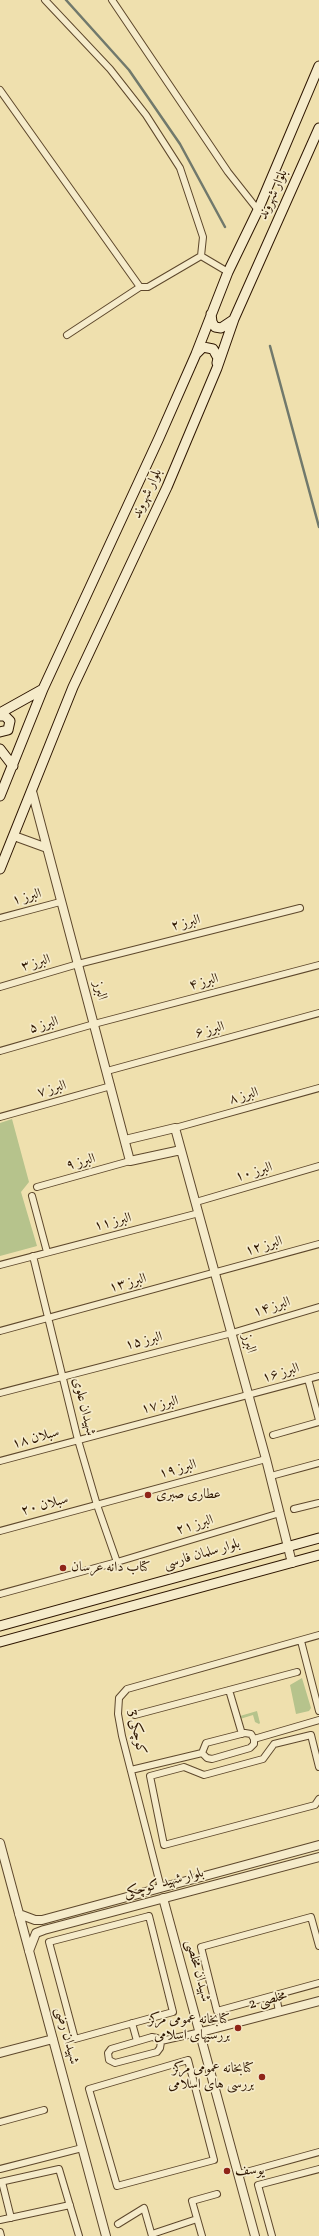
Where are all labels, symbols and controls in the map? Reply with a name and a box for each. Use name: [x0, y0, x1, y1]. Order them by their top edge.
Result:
street label: بلوار شهروند: [256, 167, 292, 223]
street label: بلوار شهروند: [129, 466, 167, 522]
street label: البرز ۱: [10, 886, 44, 910]
street label: البرز ۲: [170, 912, 202, 936]
street label: البرز ۳: [19, 952, 53, 976]
street label: البرز ۴: [187, 971, 221, 995]
street label: البرز: [88, 980, 110, 1002]
street label: البرز ۵: [27, 1014, 61, 1038]
street label: البرز ۶: [193, 1019, 227, 1043]
street label: البرز ۷: [35, 1078, 69, 1102]
street label: البرز ۸: [227, 1085, 261, 1109]
street label: البرز ۹: [64, 1151, 98, 1175]
street label: البرز ۱۰: [233, 1160, 275, 1186]
street label: البرز ۱۱: [93, 1210, 133, 1236]
street label: البرز ۱۲: [243, 1234, 285, 1260]
street label: البرز ۱۳: [108, 1271, 148, 1297]
street label: البرز ۱۴: [251, 1294, 293, 1322]
street label: البرز ۱۵: [124, 1329, 164, 1355]
street label: البرز: [237, 1333, 259, 1355]
street label: البرز ۱۶: [260, 1361, 302, 1387]
street label: شهیدان علوی: [68, 1376, 98, 1438]
street label: البرز ۱۷: [140, 1393, 180, 1419]
street label: سبلان ۱۸: [11, 1425, 61, 1453]
street label: البرز ۱۹: [158, 1457, 198, 1483]
place label: عطاری صبری: [156, 1487, 221, 1503]
marker: عطاری صبری: [143, 1490, 153, 1500]
street label: سبلان ۲۰: [20, 1492, 70, 1520]
street label: البرز ۲۱: [174, 1512, 216, 1540]
street label: بلوار سلمان فارسی: [162, 1536, 242, 1574]
place label: کتاب دانه عرسان: [71, 1560, 150, 1576]
marker: کتاب دانه عرسان: [58, 1563, 68, 1573]
street label: کوچکی 3: [123, 1708, 149, 1756]
street label: بلوار شهید کوچکی: [122, 1865, 206, 1903]
street label: شهیدان مخلصی: [181, 1938, 213, 2004]
street label: مخلصی 2: [247, 1988, 289, 2014]
street label: شهیدان رضی: [50, 2006, 82, 2066]
place label: کتابخانه عمومی مرکز بررسیهای اسلامی: [149, 2012, 230, 2044]
marker: کتابخانه عمومی مرکز بررسیهای اسلامی: [233, 2023, 243, 2033]
place label: کتابخانه عمومی مرکز بررسی های اسلامی: [168, 2061, 254, 2094]
marker: کتابخانه عمومی مرکز بررسی های اسلامی: [257, 2072, 267, 2082]
place label: یوسف: [235, 2163, 265, 2179]
marker: یوسف: [222, 2166, 232, 2176]

